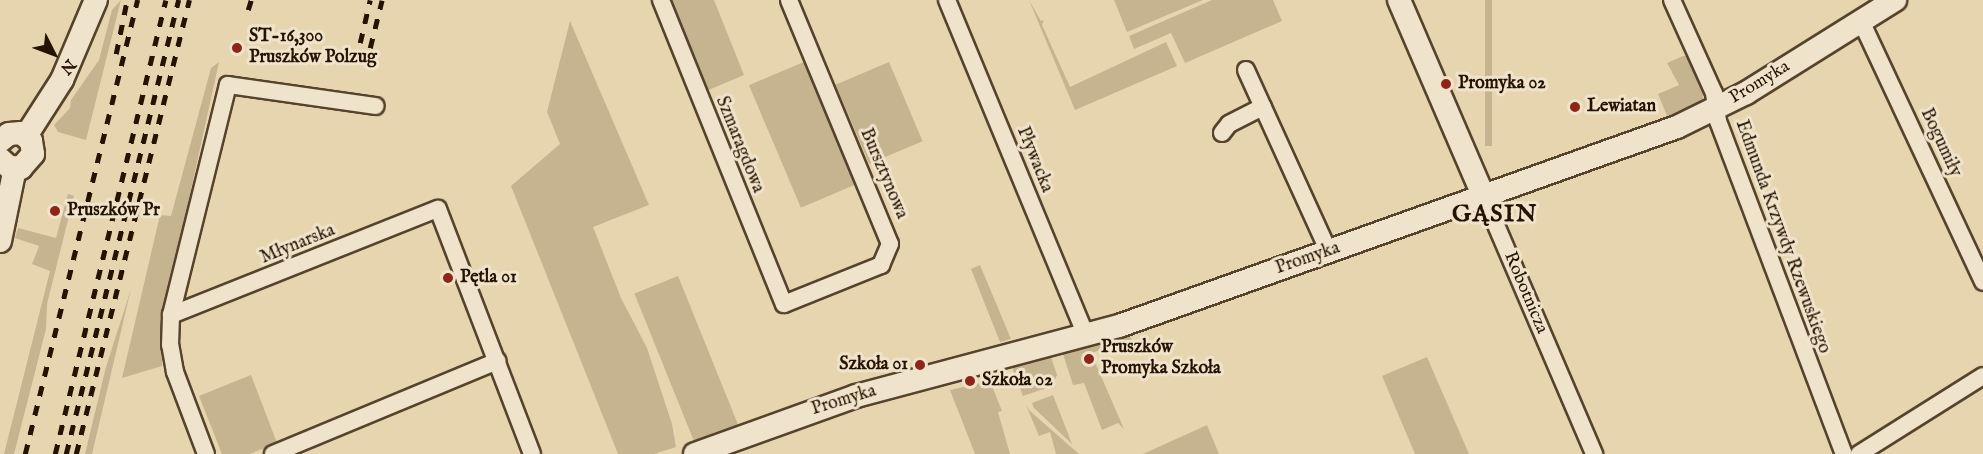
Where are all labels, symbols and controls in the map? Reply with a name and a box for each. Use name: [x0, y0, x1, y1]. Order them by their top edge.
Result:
north arrow: [24, 24, 84, 84]
place label: ST-16,300 Pruszków Polzug: [249, 27, 377, 70]
marker: ST-16,300 Pruszków Polzug: [230, 41, 244, 55]
text: N: [55, 54, 79, 78]
street label: Promyka: [1726, 57, 1794, 109]
place label: Promyka 02: [1458, 73, 1546, 95]
marker: Promyka 02: [1439, 77, 1453, 91]
street label: Szmaragdowa: [710, 94, 768, 196]
place label: Lewiatan: [1587, 96, 1656, 118]
marker: Lewiatan: [1568, 100, 1582, 114]
street label: Bogumiły: [1915, 105, 1965, 181]
street label: Edmunda Krzywdy Rzewuskiego: [1730, 117, 1834, 357]
street label: Pływacka: [1011, 124, 1057, 196]
street label: Bursztynowa: [854, 125, 912, 223]
place label: Pruszków Pr: [67, 200, 160, 222]
district label: GĄSIN: [1452, 201, 1538, 229]
marker: Pruszków Pr: [48, 204, 62, 218]
street label: Młynarska: [258, 220, 338, 270]
street label: Promyka: [1273, 238, 1343, 280]
street label: Robotnicza: [1498, 249, 1552, 337]
place label: Pętla 01: [460, 267, 517, 289]
marker: Pętla 01: [441, 271, 455, 285]
place label: Pruszków Promyka Szkoła: [1101, 338, 1221, 380]
marker: Pruszków Promyka Szkoła: [1082, 352, 1096, 366]
place label: Szkoła 01: [839, 354, 908, 376]
marker: Szkoła 01: [913, 358, 927, 372]
place label: Szkoła 02: [982, 370, 1053, 392]
marker: Szkoła 02: [963, 374, 977, 388]
street label: Promyka: [809, 381, 879, 421]

